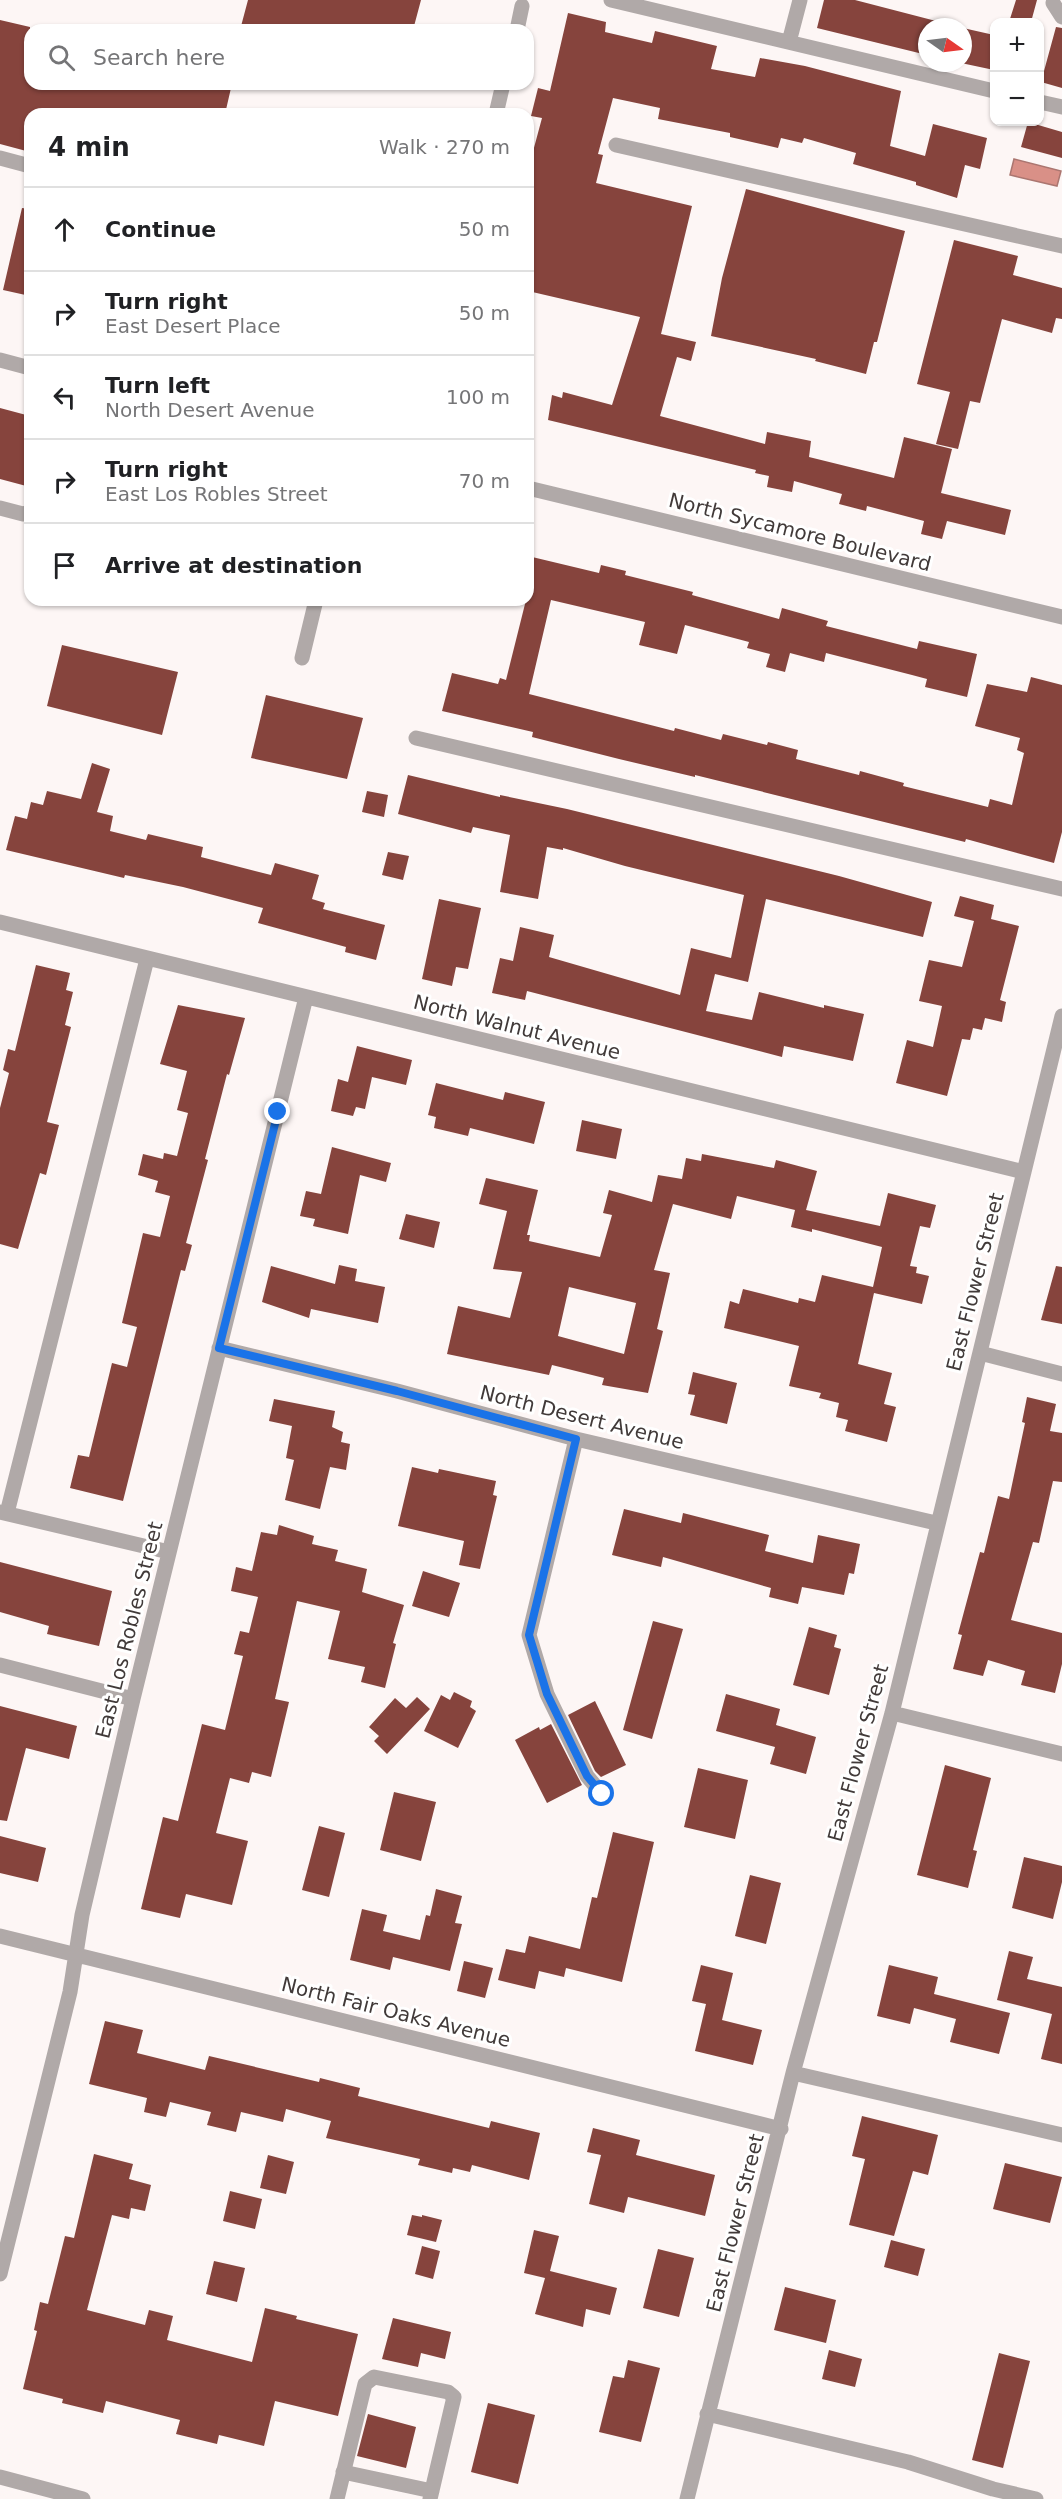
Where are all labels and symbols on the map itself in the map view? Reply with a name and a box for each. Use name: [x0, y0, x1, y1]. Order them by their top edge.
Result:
north arrow: [918, 18, 972, 72]
street label: North Sycamore Boulevard: [666, 488, 934, 576]
street label: North Walnut Avenue: [411, 990, 623, 1064]
route end: [264, 1098, 290, 1124]
street label: East Flower Street: [941, 1190, 1009, 1374]
street label: North Desert Avenue: [477, 1380, 687, 1454]
street label: East Los Robles Street: [90, 1519, 168, 1741]
street label: East Flower Street: [823, 1661, 893, 1844]
route start: [588, 1780, 614, 1806]
street label: North Fair Oaks Avenue: [279, 1972, 513, 2052]
street label: East Flower Street: [701, 2131, 769, 2315]

